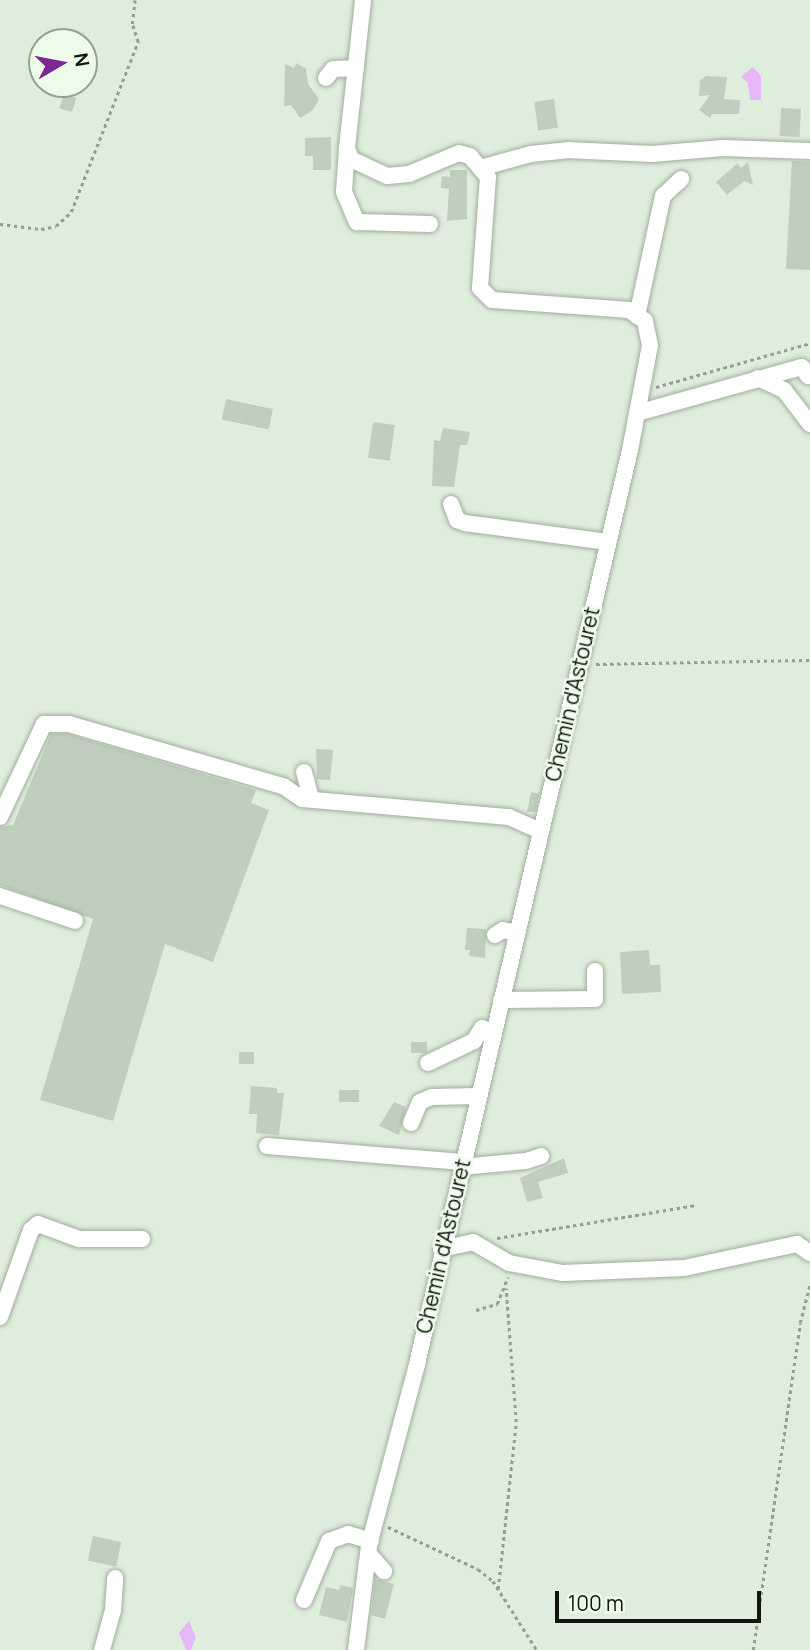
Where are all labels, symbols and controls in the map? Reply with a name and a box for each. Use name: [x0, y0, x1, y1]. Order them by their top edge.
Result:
north arrow: [28, 28, 98, 98]
text: N: [68, 51, 96, 69]
street label: Chemin d'Astouret: [540, 604, 604, 784]
street label: Chemin d'Astouret: [411, 1156, 475, 1336]
scale bar: [558, 1576, 764, 1620]
text: 100 m: [568, 1589, 624, 1617]

